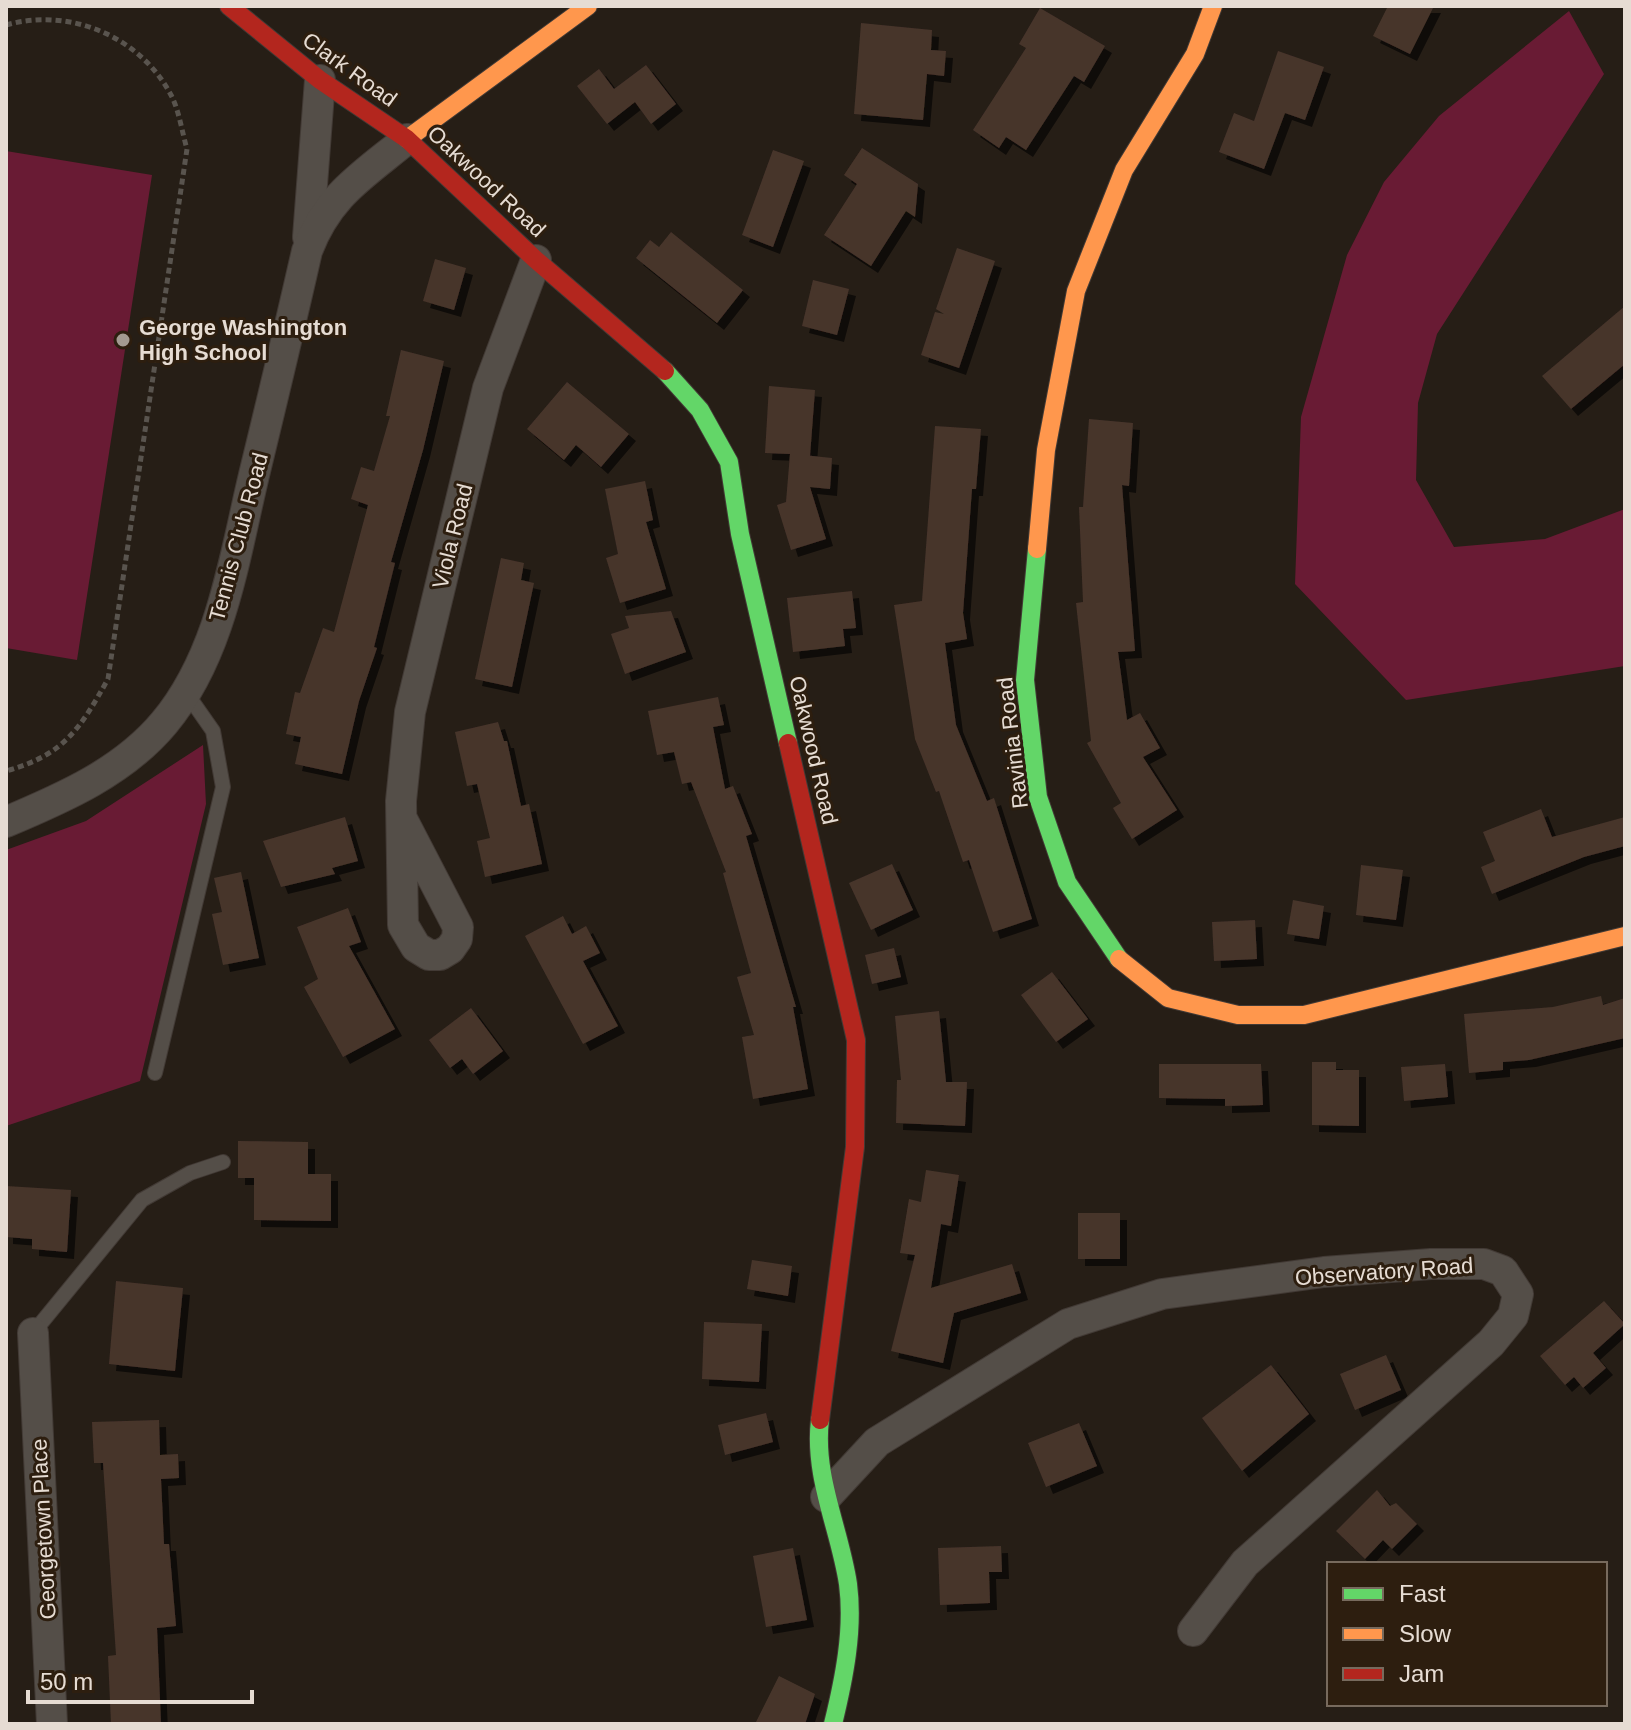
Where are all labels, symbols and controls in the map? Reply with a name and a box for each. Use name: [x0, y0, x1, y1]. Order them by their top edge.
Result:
street label: Clark Road: [298, 27, 402, 112]
street label: Oakwood Road: [423, 121, 551, 242]
place label: George Washington High School: [139, 315, 347, 365]
marker: George Washington High School: [114, 331, 132, 349]
street label: Tennis Club Road: [204, 450, 273, 624]
street label: Viola Road: [427, 481, 478, 591]
street label: Oakwood Road: [784, 673, 843, 827]
street label: Ravinia Road: [992, 676, 1033, 810]
street label: Observatory Road: [1294, 1253, 1474, 1290]
street label: Georgetown Place: [26, 1438, 61, 1620]
legend: [1327, 1562, 1607, 1706]
text: Fast: [1399, 1580, 1446, 1607]
text: Slow: [1399, 1620, 1452, 1647]
scale bar: [28, 1654, 252, 1704]
text: Jam: [1399, 1660, 1444, 1687]
text: 50 m: [40, 1668, 93, 1695]

